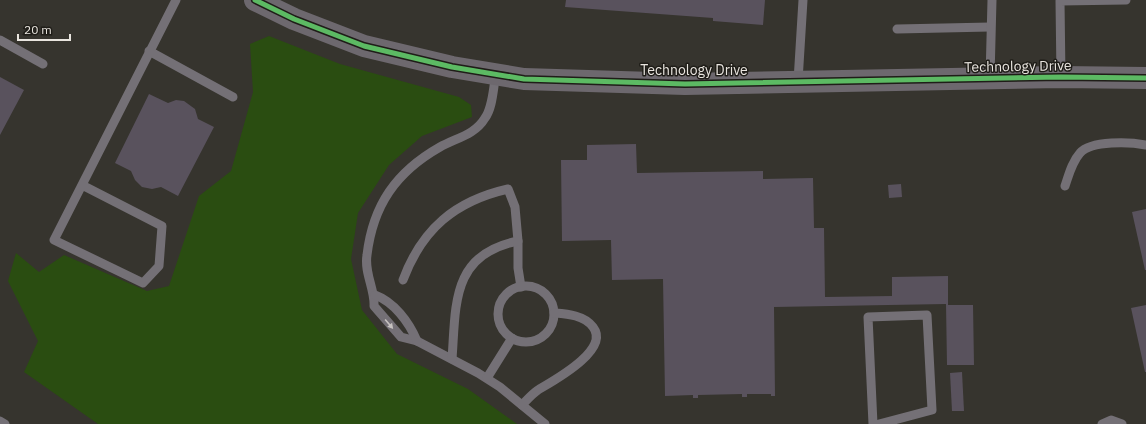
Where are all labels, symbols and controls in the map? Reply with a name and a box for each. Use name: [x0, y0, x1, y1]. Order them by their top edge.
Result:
scale bar: [18, 16, 70, 42]
text: 20 m: [24, 22, 52, 37]
street label: Technology Drive: [964, 56, 1072, 76]
street label: Technology Drive: [640, 61, 748, 79]
one-way arrow: [385, 318, 394, 329]

